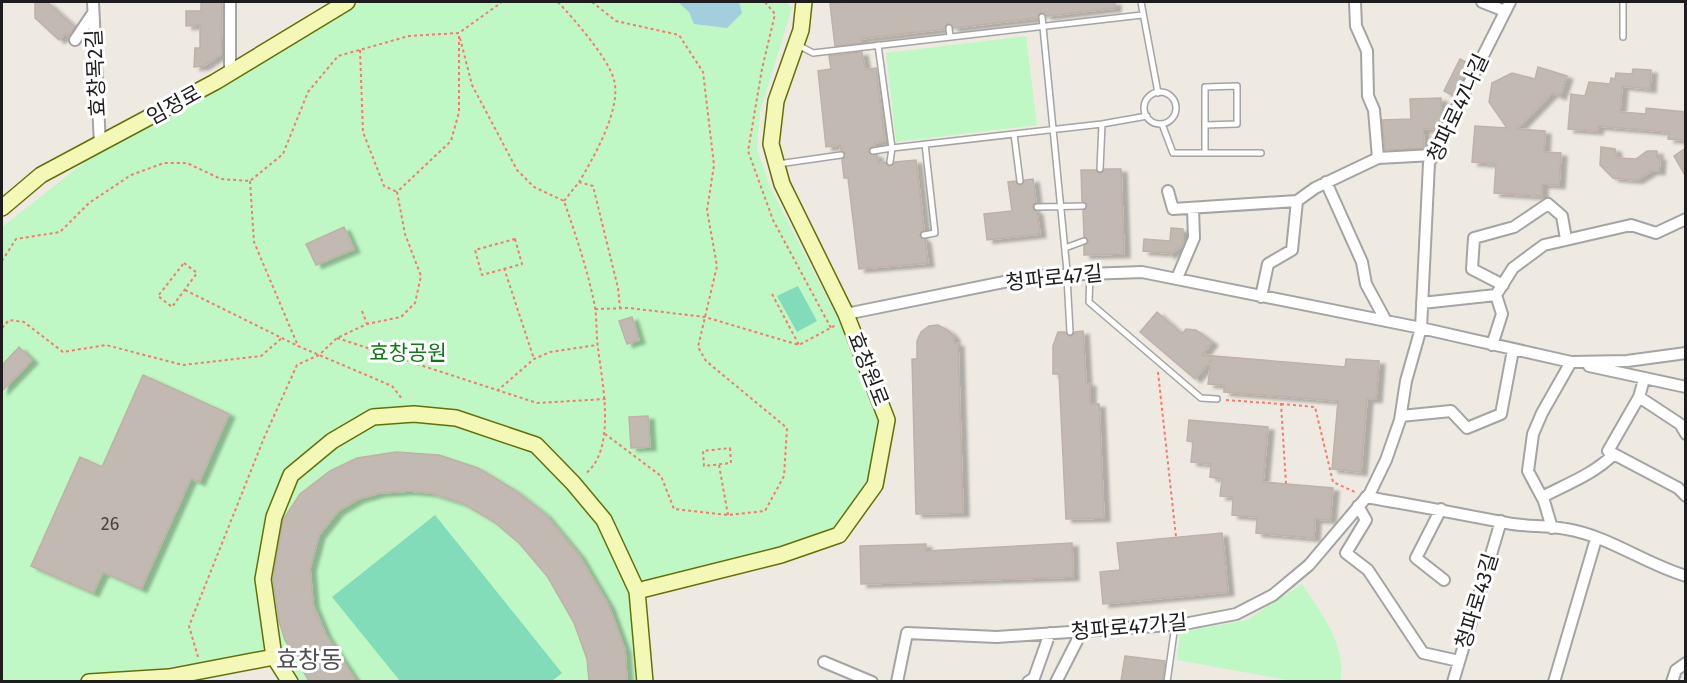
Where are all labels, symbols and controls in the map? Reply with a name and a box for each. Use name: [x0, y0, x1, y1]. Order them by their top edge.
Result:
street label: 효창목2길: [81, 29, 111, 117]
street label: 청파로47나길: [1422, 50, 1494, 166]
street label: 임정로: [142, 80, 206, 130]
street label: 청파로47길: [1004, 260, 1104, 296]
street label: 효창원로: [842, 328, 894, 410]
park label: 효창공원: [369, 340, 447, 366]
house number: 26: [101, 513, 119, 535]
street label: 청파로43길: [1450, 550, 1504, 652]
street label: 청파로47가길: [1070, 609, 1188, 645]
district label: 효창동: [276, 646, 342, 674]

